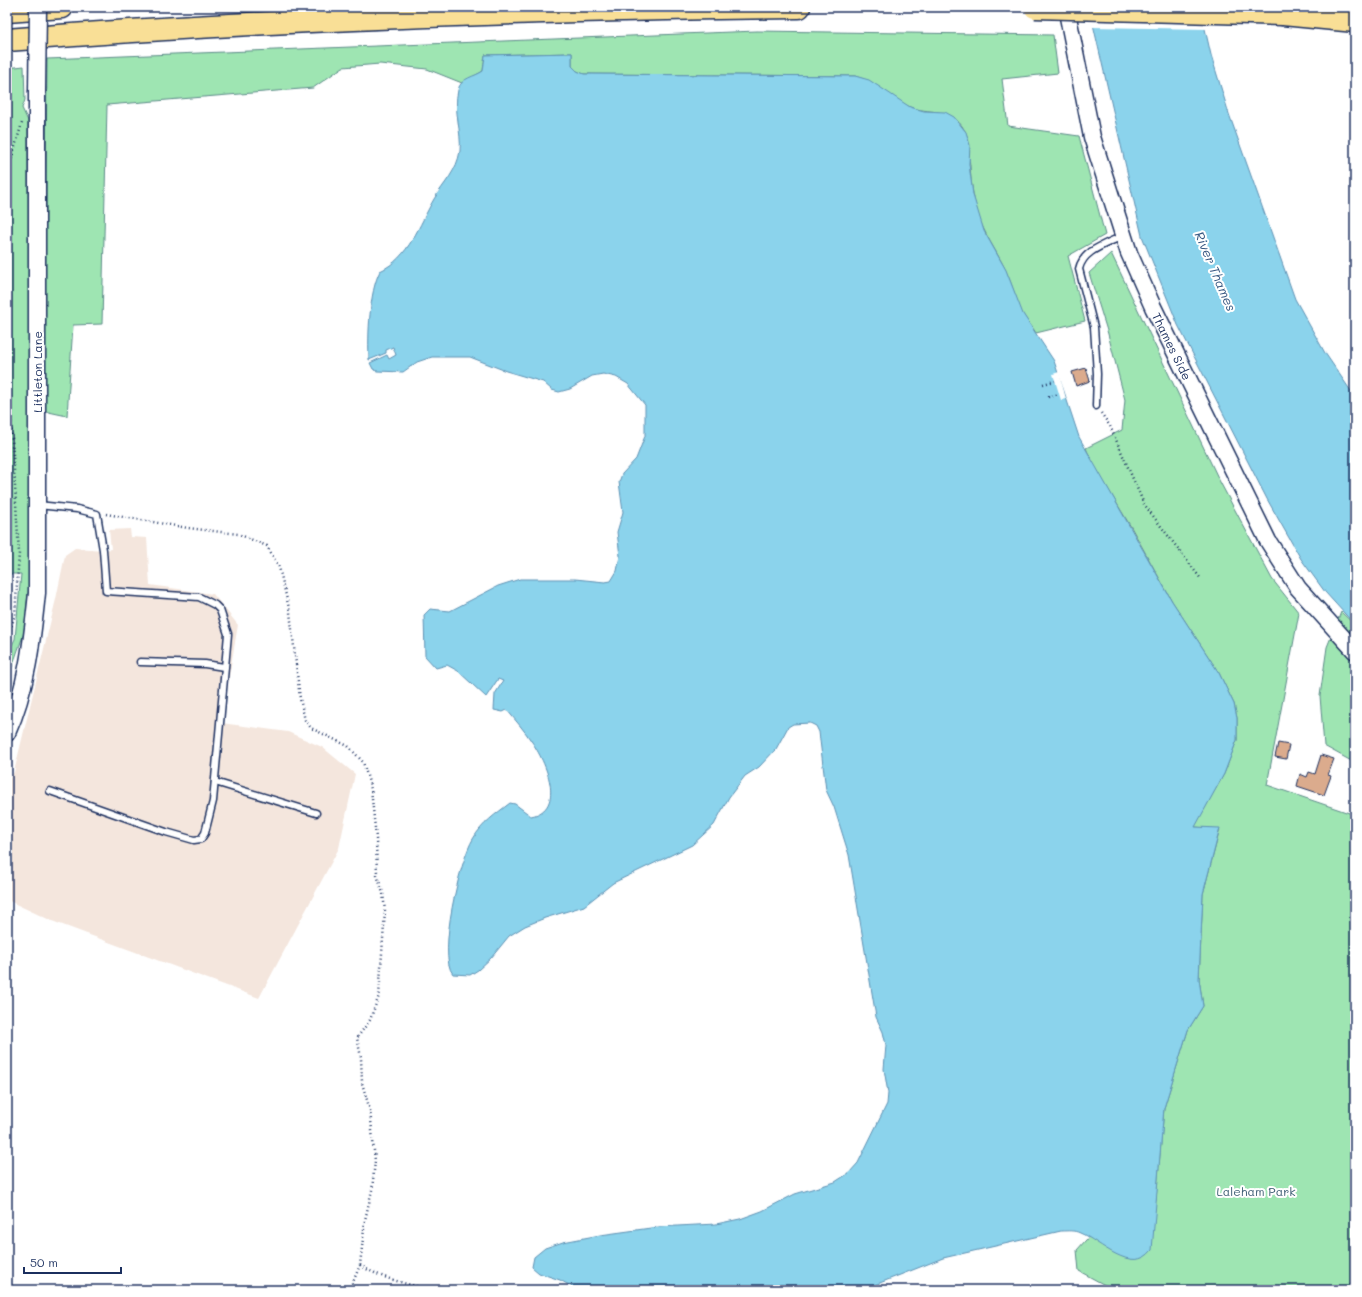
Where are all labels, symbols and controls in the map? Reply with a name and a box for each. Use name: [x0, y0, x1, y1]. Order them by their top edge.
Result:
water label: River Thames: [1192, 228, 1240, 314]
street label: Thames Side: [1149, 310, 1196, 382]
street label: Littleton Lane: [29, 331, 45, 413]
park label: Laleham Park: [1216, 1183, 1296, 1199]
scale bar: [24, 1249, 121, 1275]
text: 50 m: [30, 1254, 58, 1270]

